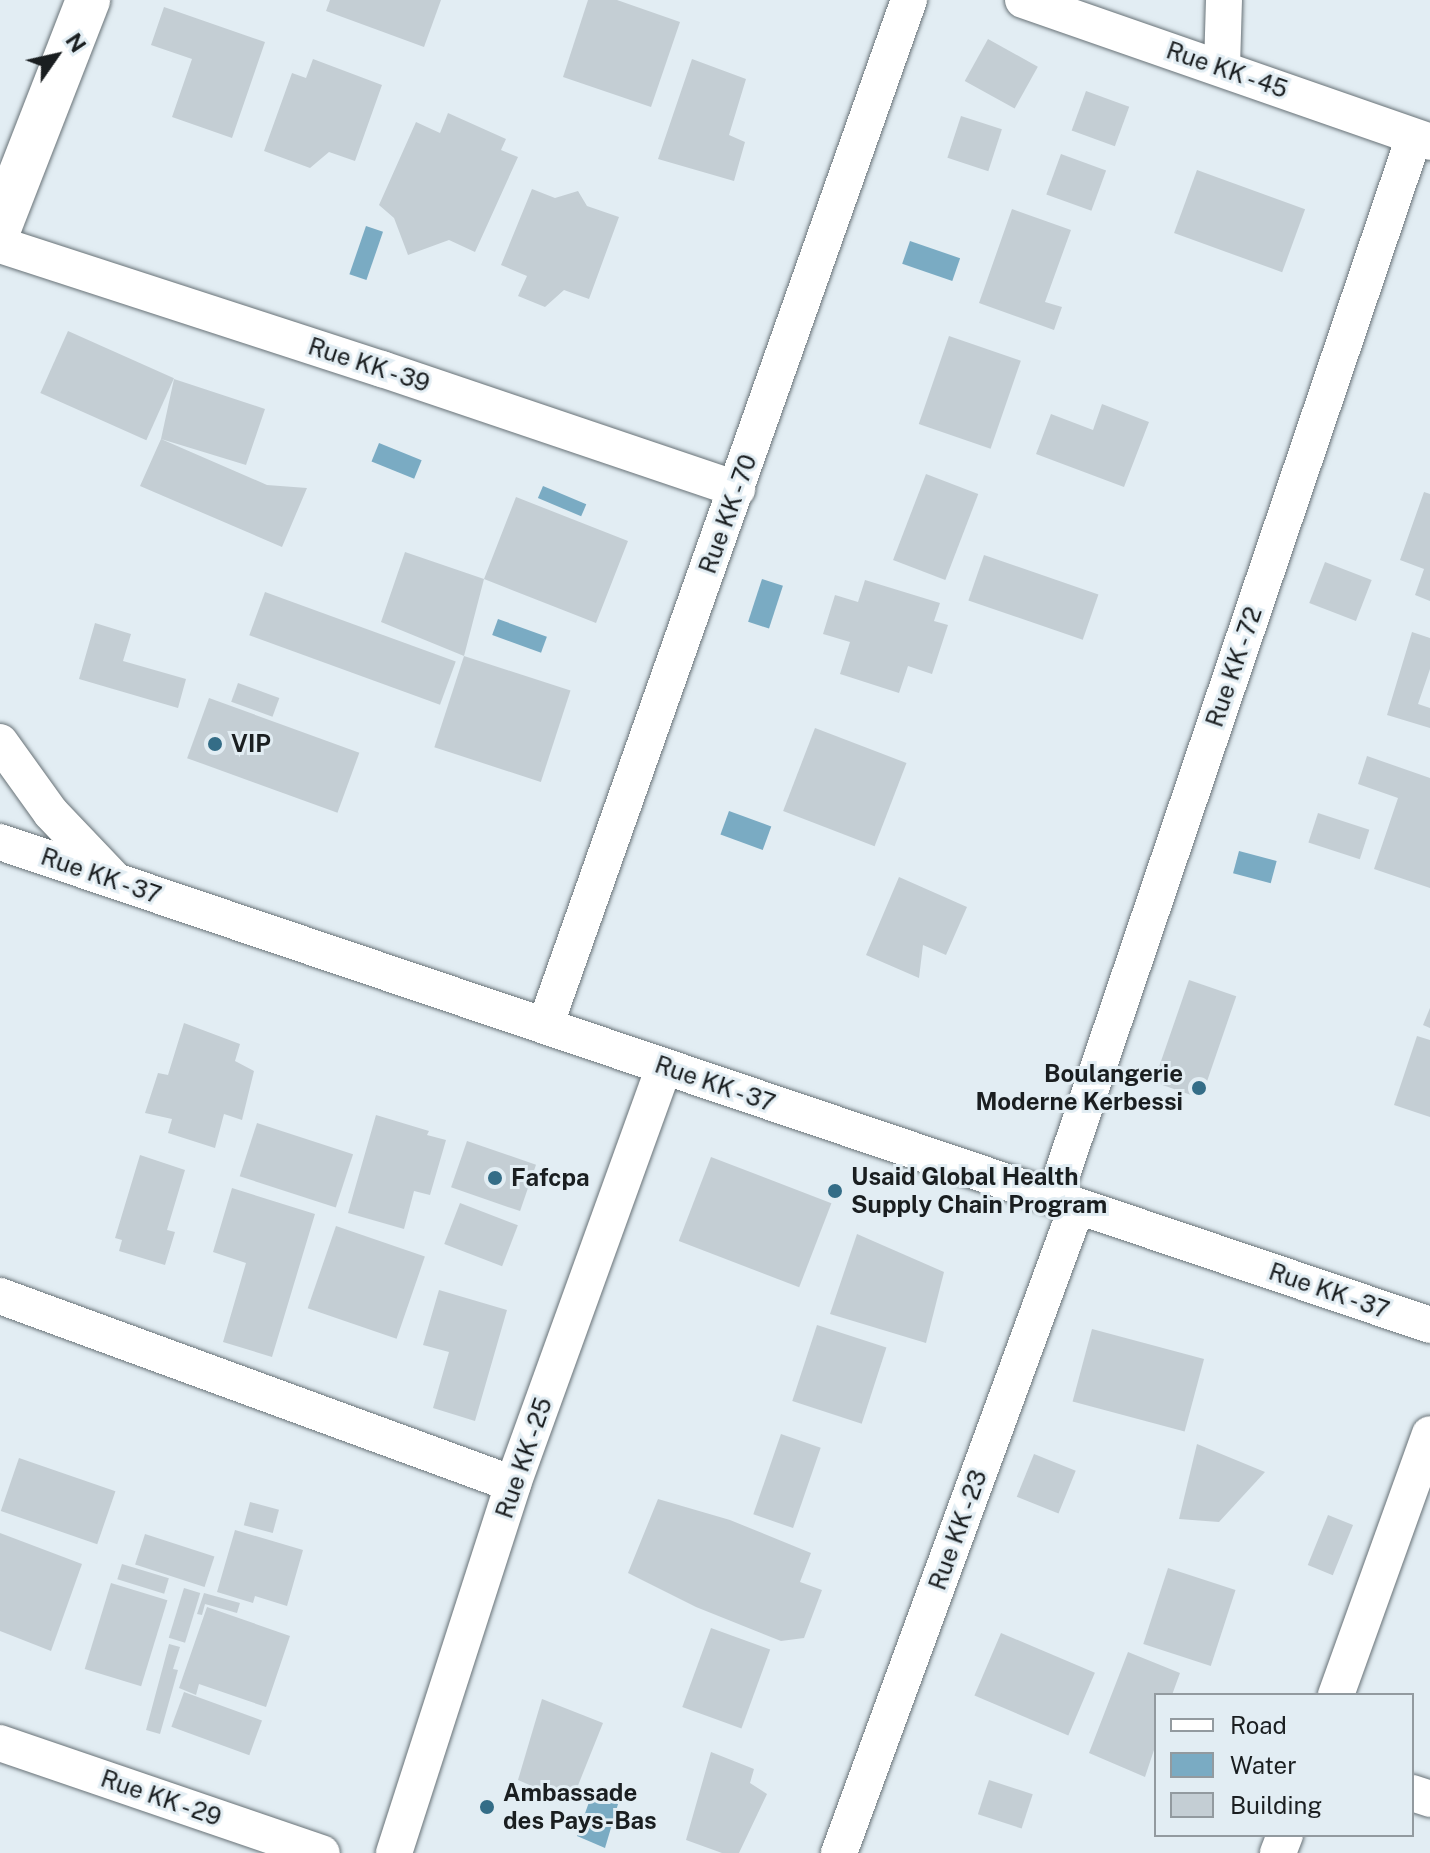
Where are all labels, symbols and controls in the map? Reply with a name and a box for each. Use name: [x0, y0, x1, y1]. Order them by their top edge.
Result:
north arrow: [16, 16, 96, 96]
text: N: [60, 28, 91, 57]
street label: Rue KK - 45: [1159, 35, 1295, 105]
street label: Rue KK - 39: [301, 331, 437, 399]
street label: Rue KK - 70: [692, 447, 764, 581]
street label: Rue KK - 72: [1199, 600, 1269, 734]
place label: VIP: [231, 730, 271, 758]
marker: VIP: [206, 735, 224, 753]
street label: Rue KK - 37: [34, 841, 168, 911]
street label: Rue KK - 37: [648, 1049, 782, 1119]
place label: Boulangerie Moderne Kerbessi: [975, 1060, 1183, 1116]
marker: Boulangerie Moderne Kerbessi: [1190, 1079, 1208, 1097]
place label: Usaid Global Health Supply Chain Program: [851, 1163, 1107, 1219]
place label: Fafcpa: [511, 1164, 589, 1192]
marker: Fafcpa: [486, 1169, 504, 1187]
marker: Usaid Global Health Supply Chain Program: [826, 1182, 844, 1200]
street label: Rue KK - 37: [1262, 1256, 1396, 1326]
street label: Rue KK - 25: [489, 1391, 559, 1525]
street label: Rue KK - 23: [922, 1463, 994, 1597]
legend: [1154, 1693, 1414, 1837]
text: Road: [1230, 1711, 1287, 1739]
text: Water: [1230, 1751, 1297, 1779]
street label: Rue KK - 29: [94, 1763, 228, 1833]
place label: Ambassade des Pays-Bas: [503, 1779, 657, 1835]
text: Building: [1230, 1791, 1322, 1819]
marker: Ambassade des Pays-Bas: [478, 1798, 496, 1816]

